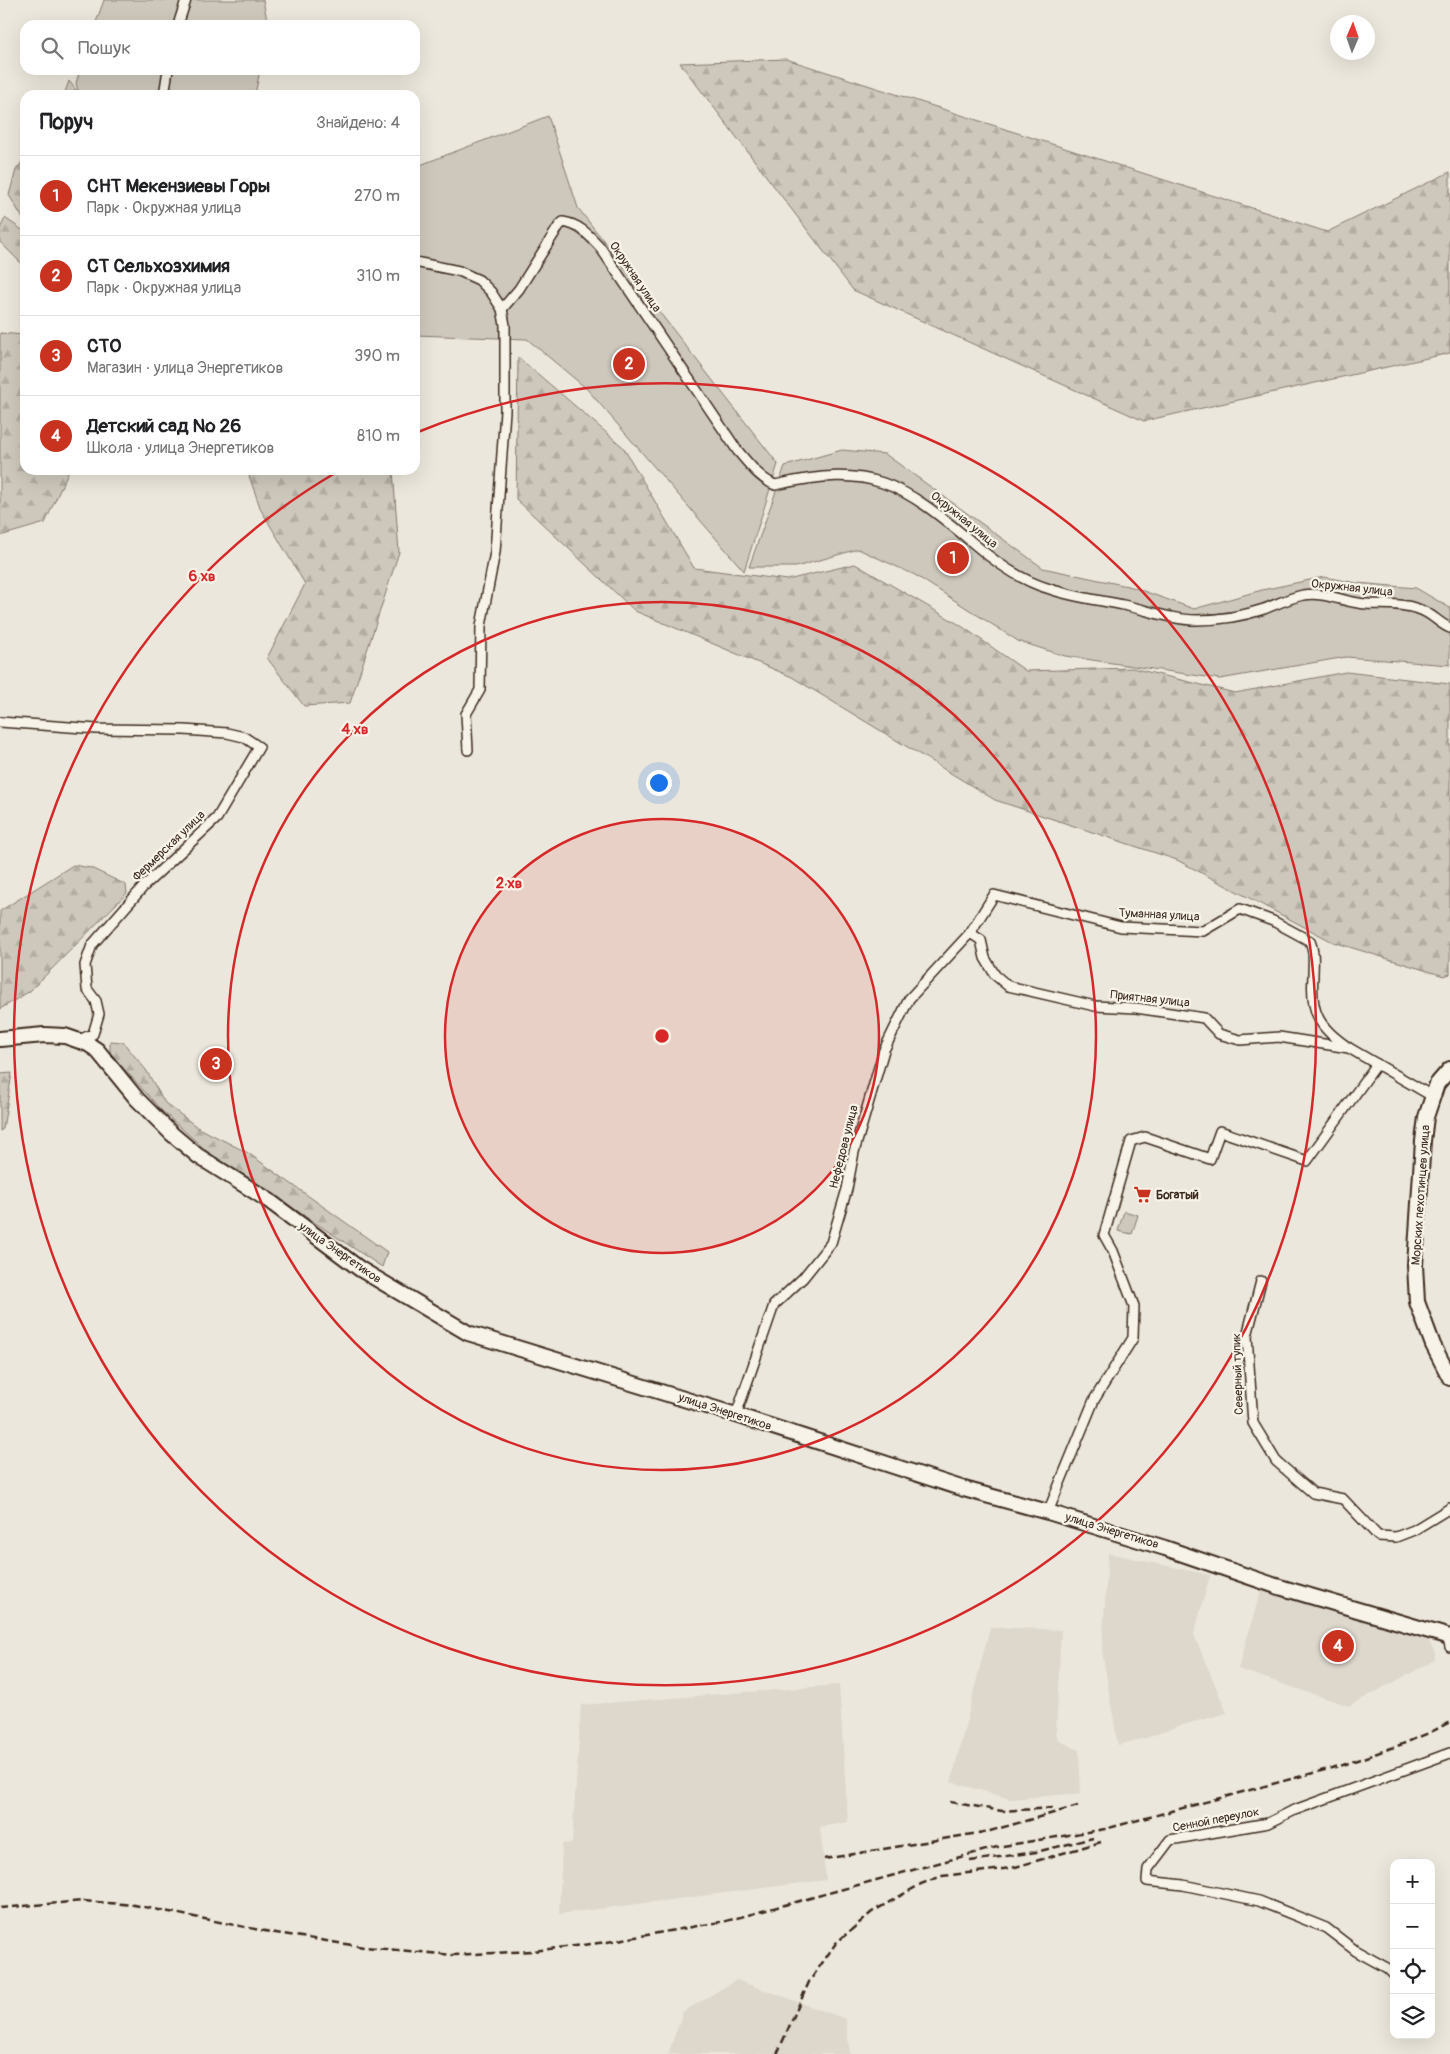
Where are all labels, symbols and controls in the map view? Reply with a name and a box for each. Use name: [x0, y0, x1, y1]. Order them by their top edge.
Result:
north arrow: [1330, 15, 1375, 60]
search box: [20, 20, 420, 75]
icon: search: [38, 34, 66, 62]
text: Пошук: [78, 36, 131, 60]
text: Поруч: [40, 109, 93, 136]
text: Знайдено: 4: [316, 113, 400, 133]
text: СНТ Мекензиевы Горы: [87, 174, 270, 198]
text: 1: [53, 186, 59, 206]
text: 270 m: [354, 186, 400, 206]
text: Парк · Окружная улица: [87, 198, 241, 218]
street label: Окружная улица: [606, 239, 664, 316]
text: СТ Сельхозхимия: [87, 254, 230, 278]
text: 2: [52, 266, 60, 286]
text: 310 m: [356, 266, 400, 286]
text: Парк · Окружная улица: [87, 278, 241, 298]
text: СТО: [87, 334, 121, 358]
pin: 2: [613, 345, 645, 383]
text: 3: [52, 346, 60, 366]
text: 390 m: [354, 346, 400, 366]
text: Магазин · улица Энергетиков: [87, 358, 283, 378]
text: Детский сад № 26: [87, 414, 241, 438]
text: 4: [51, 426, 61, 446]
text: 810 m: [357, 426, 400, 446]
text: Школа · улица Энергетиков: [87, 438, 274, 458]
street label: Окружная улица: [927, 488, 1001, 552]
pin: 1: [937, 539, 969, 577]
text: 6 хв: [189, 567, 215, 586]
street label: Окружная улица: [1310, 576, 1394, 600]
text: 4 хв: [342, 720, 368, 739]
your location: [646, 770, 672, 796]
street label: Фермерская улица: [130, 807, 209, 884]
text: 2 хв: [496, 874, 522, 893]
street label: Туманная улица: [1118, 905, 1200, 925]
street label: Приятная улица: [1110, 987, 1191, 1011]
centre of rings: [653, 1027, 671, 1045]
pin: 3: [200, 1045, 232, 1083]
street label: Нефедова улица: [826, 1103, 862, 1190]
street label: Морских пехотинцев улица: [1409, 1124, 1433, 1266]
supermarket icon: Богатый: [1132, 1185, 1152, 1205]
place label: Богатый: [1156, 1188, 1199, 1203]
street label: улица Энергетиков: [295, 1218, 384, 1287]
street label: Северный тупик: [1229, 1333, 1247, 1415]
street label: улица Энергетиков: [676, 1390, 774, 1434]
street label: улица Энергетиков: [1062, 1509, 1161, 1552]
pin: 4: [1322, 1627, 1354, 1665]
street label: Сенной переулок: [1171, 1804, 1261, 1836]
map controls: [1390, 1859, 1435, 2039]
button: +: [1390, 1859, 1435, 1904]
button: −: [1390, 1904, 1435, 1949]
button: locate: [1390, 1949, 1435, 1994]
button: layers: [1390, 1994, 1435, 2039]

